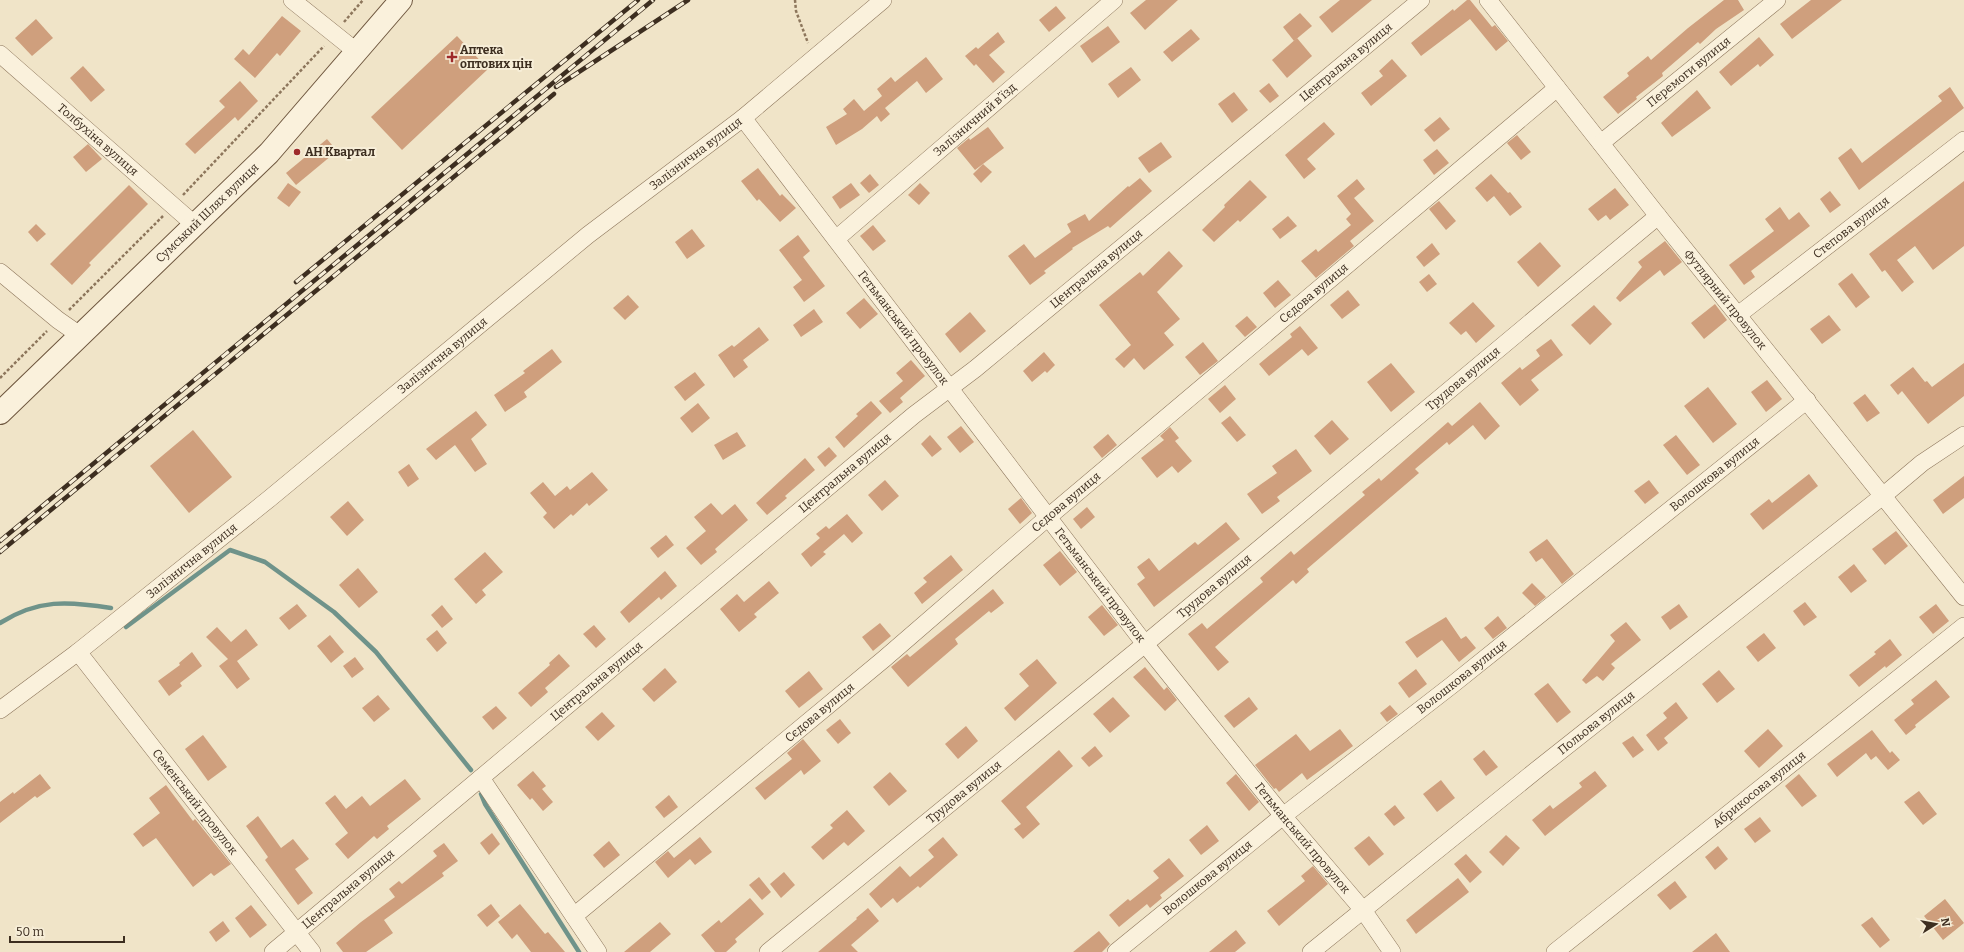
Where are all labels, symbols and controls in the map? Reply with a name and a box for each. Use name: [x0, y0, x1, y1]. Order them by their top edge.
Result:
street label: Центральна вулиця: [1297, 20, 1395, 104]
street label: Перемоги вулиця: [1644, 33, 1734, 110]
place label: Аптека оптових цін: [460, 43, 532, 71]
marker: Аптека оптових цін: [447, 52, 457, 62]
street label: Залізничний в’їзд: [930, 80, 1019, 159]
street label: Толбухіна вулиця: [55, 101, 141, 179]
street label: Залізнична вулиця: [647, 114, 745, 193]
place label: АН Квартал: [305, 145, 375, 159]
marker: АН Квартал: [292, 147, 302, 157]
street label: Сумський Шлях вулиця: [153, 160, 262, 266]
street label: Степова вулиця: [1810, 193, 1892, 261]
street label: Центральна вулиця: [1047, 226, 1146, 311]
street label: Футлярний провулок: [1681, 247, 1769, 352]
street label: Сєдова вулиця: [1276, 260, 1351, 326]
street label: Гетьманський провулок: [855, 268, 951, 388]
street label: Залізнична вулиця: [395, 314, 490, 397]
street label: Трудова вулиця: [1423, 344, 1503, 413]
street label: Центральна вулиця: [796, 430, 894, 515]
street label: Волошкова вулиця: [1667, 434, 1762, 514]
street label: Сєдова вулиця: [1029, 469, 1103, 535]
street label: Залізнична вулиця: [144, 520, 240, 601]
street label: Гетьманський провулок: [1052, 525, 1148, 645]
street label: Трудова вулиця: [1174, 551, 1254, 621]
street label: Волошкова вулиця: [1414, 637, 1510, 717]
street label: Центральна вулиця: [548, 638, 646, 724]
street label: Сєдова вулиця: [782, 679, 857, 745]
street label: Польова вулиця: [1555, 688, 1638, 757]
street label: Семенський провулок: [149, 746, 240, 857]
street label: Абрикосова вулиця: [1710, 748, 1809, 831]
street label: Трудова вулиця: [924, 757, 1004, 826]
street label: Гетьманський провулок: [1252, 780, 1353, 896]
street label: Волошкова вулиця: [1160, 837, 1255, 918]
street label: Центральна вулиця: [299, 846, 397, 932]
north arrow: [1916, 904, 1956, 944]
text: N: [1938, 917, 1953, 928]
scale bar: [10, 918, 124, 944]
text: 50 m: [16, 925, 45, 939]

